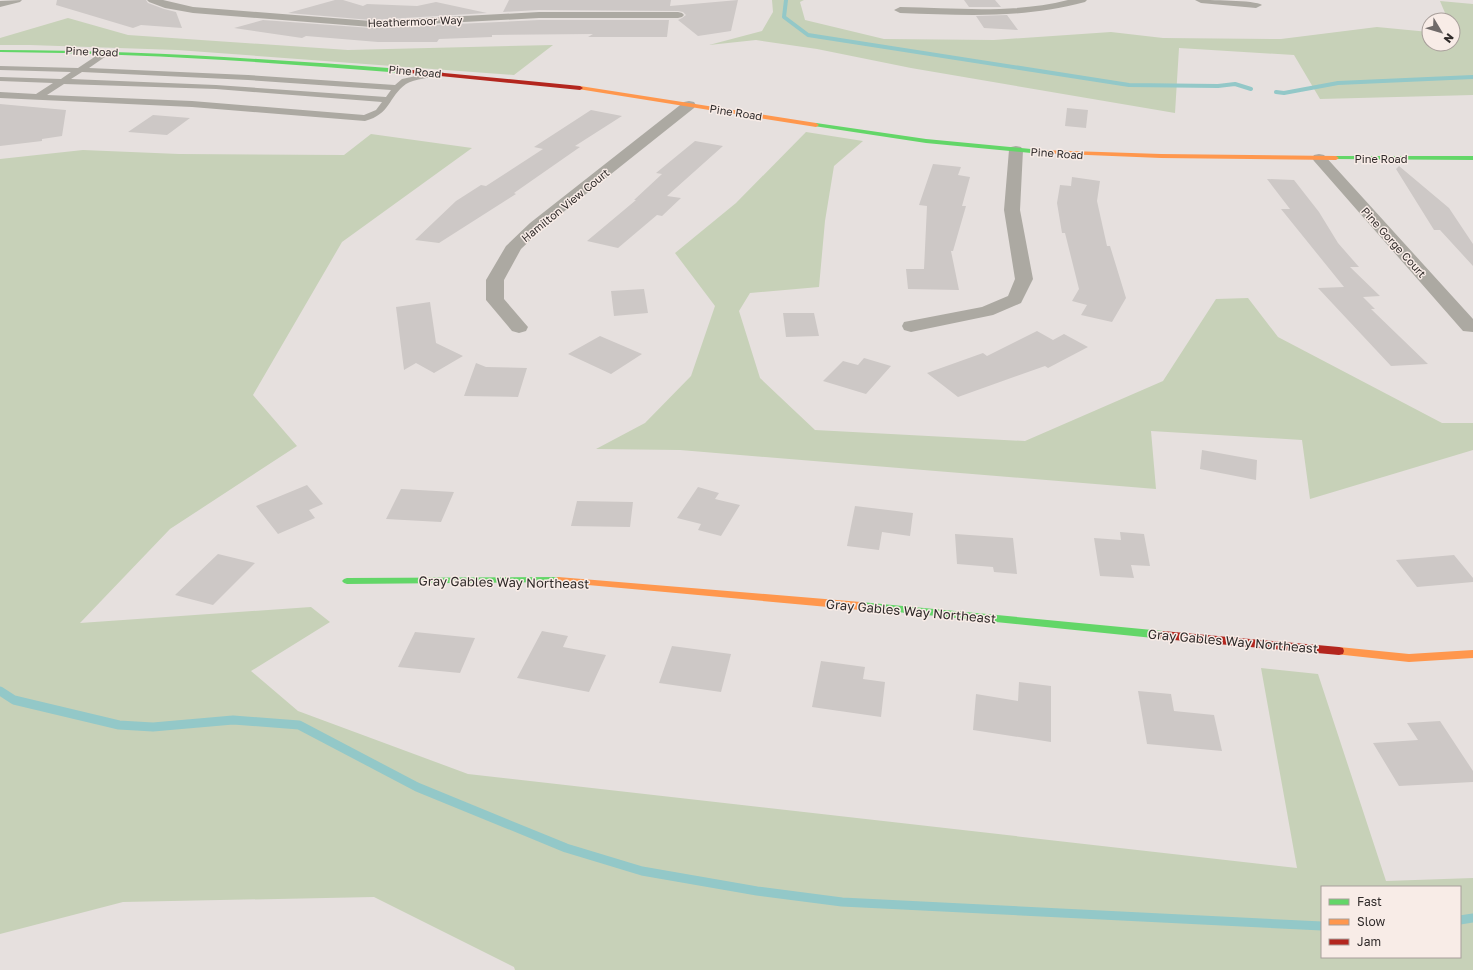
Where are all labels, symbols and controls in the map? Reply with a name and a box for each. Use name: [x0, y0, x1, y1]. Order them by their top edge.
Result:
north arrow: [1421, 12, 1461, 52]
street label: Heathermoor Way: [367, 13, 463, 29]
text: N: [1442, 31, 1457, 46]
street label: Pine Road: [65, 44, 119, 58]
street label: Pine Road: [388, 62, 442, 80]
street label: Pine Road: [709, 101, 763, 123]
street label: Pine Road: [1030, 145, 1084, 161]
street label: Pine Road: [1355, 152, 1408, 165]
street label: Hamilton View Court: [519, 166, 611, 244]
street label: Pine Gorge Court: [1359, 204, 1429, 280]
street label: Gray Gables Way Northeast: [419, 573, 589, 591]
street label: Gray Gables Way Northeast: [825, 596, 997, 626]
street label: Gray Gables Way Northeast: [1147, 626, 1319, 656]
legend: [1321, 886, 1461, 958]
text: Fast: [1357, 894, 1382, 909]
text: Slow: [1357, 914, 1385, 929]
text: Jam: [1357, 934, 1381, 949]

